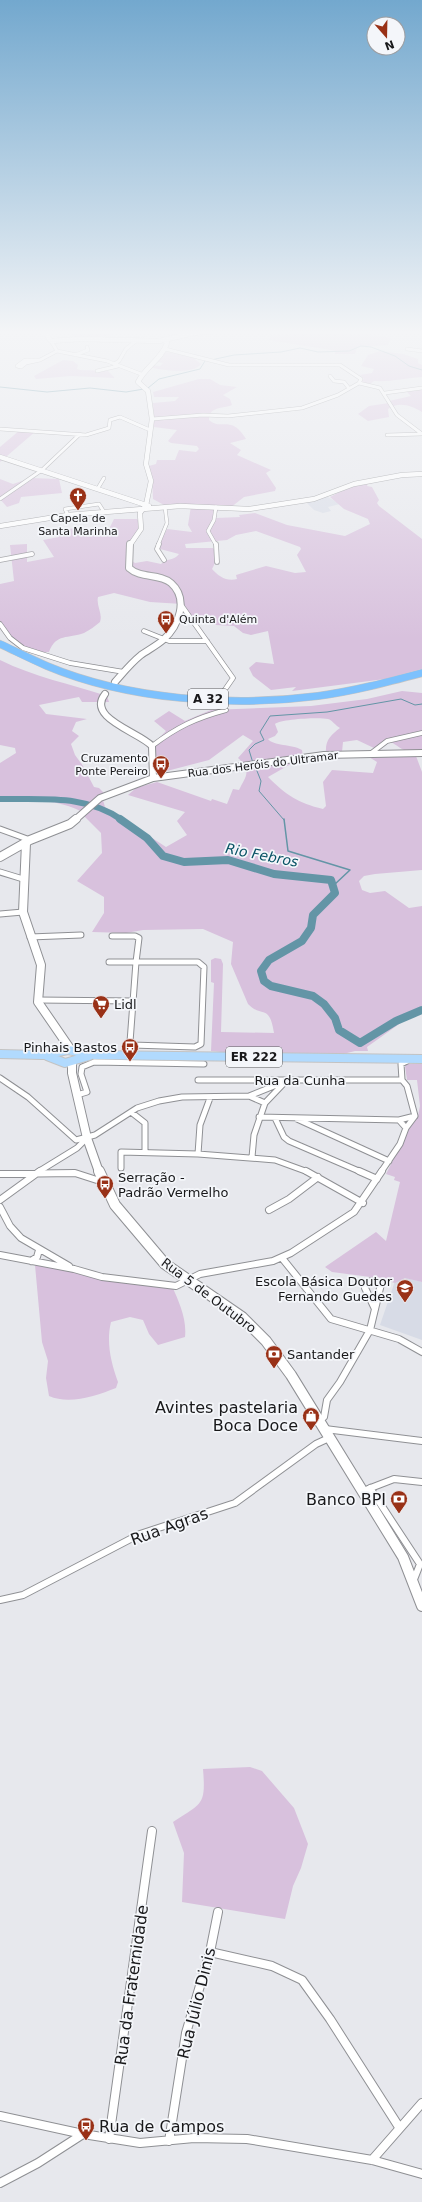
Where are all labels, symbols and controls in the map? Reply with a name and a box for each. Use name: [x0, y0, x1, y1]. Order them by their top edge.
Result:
north arrow: [366, 16, 406, 56]
text: N: [383, 37, 396, 53]
church icon: Capela de Santa Marinha: [68, 486, 88, 511]
place label: Capela de Santa Marinha: [38, 512, 118, 538]
bus stop icon: Quinta d'Além: [156, 609, 176, 634]
place label: Quinta d'Além: [179, 613, 257, 626]
road number: A 32: [188, 689, 228, 709]
street label: Rua dos Heróis do Ultramar: [187, 749, 340, 780]
place label: Cruzamento Ponte Pereiro: [75, 752, 148, 778]
bus stop icon: Cruzamento Ponte Pereiro: [151, 754, 171, 779]
water label: Rio Febros: [224, 840, 300, 870]
supermarket icon: Lidl: [91, 994, 111, 1019]
place label: Lidl: [114, 997, 137, 1012]
bus stop icon: Pinhais Bastos: [120, 1037, 140, 1062]
place label: Pinhais Bastos: [23, 1040, 117, 1055]
road number: ER 222: [226, 1047, 282, 1067]
street label: Rua da Cunha: [255, 1073, 345, 1088]
place label: Serração - Padrão Vermelho: [118, 1170, 228, 1200]
bus stop icon: Serração - Padrão Vermelho: [95, 1174, 115, 1199]
street label: Rua 5 de Outubro: [158, 1255, 259, 1336]
place label: Escola Básica Doutor Fernando Guedes: [255, 1274, 393, 1304]
school or university icon: Escola Básica Doutor Fernando Guedes: [395, 1278, 415, 1303]
bank icon: Santander: [264, 1344, 284, 1369]
place label: Santander: [287, 1347, 355, 1362]
place label: Avintes pastelaria Boca Doce: [155, 1398, 298, 1435]
shop icon: Avintes pastelaria Boca Doce: [301, 1406, 321, 1431]
bank icon: Banco BPI: [389, 1489, 409, 1514]
place label: Banco BPI: [306, 1490, 386, 1509]
street label: Rua Agras: [128, 1504, 211, 1549]
street label: Rua da Fraternidade: [111, 1904, 152, 2067]
street label: Rua Júlio Dinis: [174, 1946, 219, 2061]
bus stop icon: Rua de Campos: [76, 2116, 96, 2141]
place label: Rua de Campos: [99, 2117, 224, 2136]

